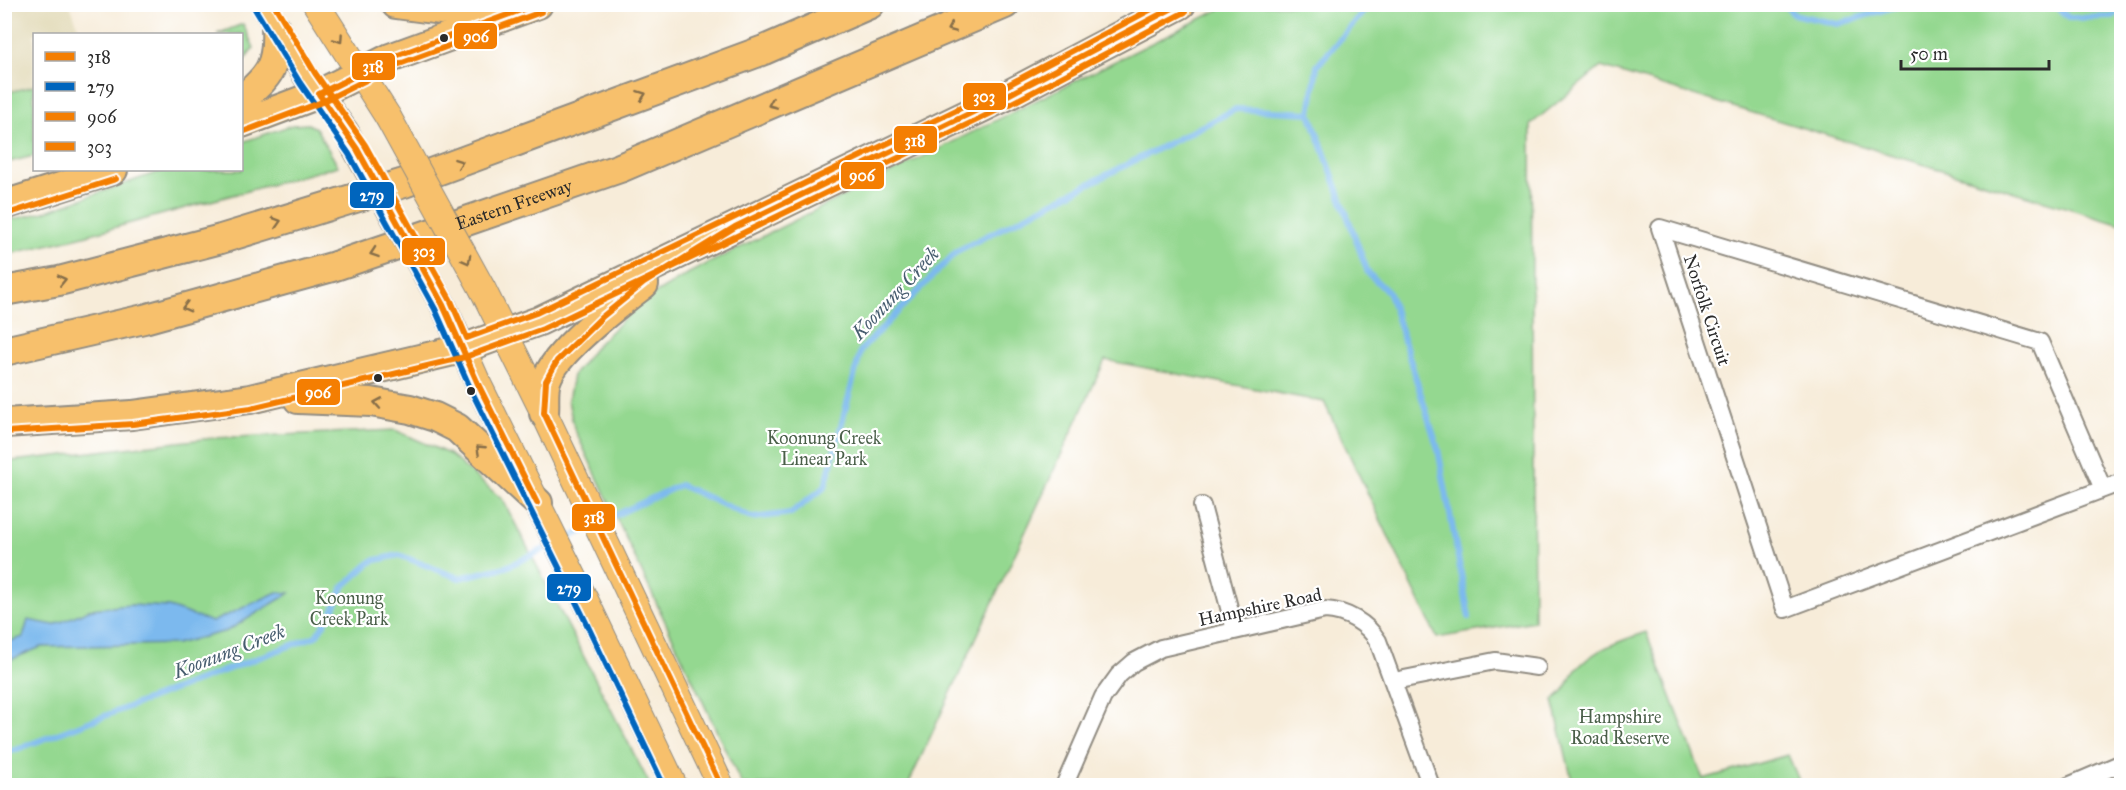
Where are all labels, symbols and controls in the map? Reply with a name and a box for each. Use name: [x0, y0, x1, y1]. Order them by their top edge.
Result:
one-way arrow: [947, 20, 958, 32]
line badge: 906: [453, 22, 498, 50]
text: 906: [463, 27, 490, 47]
one-way arrow: [332, 32, 343, 43]
unlabelled marker: [438, 32, 450, 44]
legend: [33, 33, 243, 171]
scale bar: [1901, 33, 2050, 71]
text: 50 m: [1910, 43, 1948, 65]
text: 318: [87, 46, 111, 68]
line badge: 318: [351, 52, 396, 81]
text: 318: [362, 57, 384, 77]
text: 279: [87, 76, 115, 98]
line badge: 303: [962, 82, 1007, 111]
text: 303: [973, 87, 995, 107]
one-way arrow: [635, 90, 646, 102]
one-way arrow: [767, 97, 778, 109]
text: 906: [87, 106, 117, 128]
line badge: 318: [893, 125, 938, 154]
text: 318: [904, 131, 926, 151]
text: 303: [87, 136, 112, 158]
one-way arrow: [453, 157, 463, 170]
line badge: 906: [840, 161, 885, 190]
text: 906: [849, 166, 876, 186]
street label: Eastern Freeway: [453, 174, 576, 235]
line badge: 279: [349, 181, 395, 209]
text: 279: [360, 186, 384, 206]
one-way arrow: [271, 216, 282, 229]
line badge: 303: [401, 237, 446, 266]
text: 303: [413, 242, 435, 262]
water label: Koonung Creek: [845, 242, 944, 345]
one-way arrow: [369, 246, 379, 258]
street label: Norfolk Circuit: [1679, 252, 1735, 369]
one-way arrow: [460, 254, 471, 265]
one-way arrow: [57, 275, 67, 288]
one-way arrow: [181, 300, 191, 313]
unlabelled marker: [372, 372, 384, 384]
line badge: 906: [296, 378, 341, 406]
text: 906: [305, 383, 332, 403]
unlabelled marker: [465, 385, 477, 397]
one-way arrow: [374, 397, 384, 410]
park label: Koonung Creek Linear Park: [767, 427, 882, 470]
one-way arrow: [476, 445, 486, 456]
line badge: 318: [571, 503, 616, 532]
text: 318: [583, 508, 605, 528]
line badge: 279: [546, 573, 592, 602]
text: 279: [557, 579, 581, 599]
street label: Hampshire Road: [1196, 583, 1324, 631]
park label: Koonung Creek Park: [310, 587, 389, 630]
water label: Koonung Creek: [169, 619, 288, 684]
park label: Hampshire Road Reserve: [1570, 706, 1670, 749]

